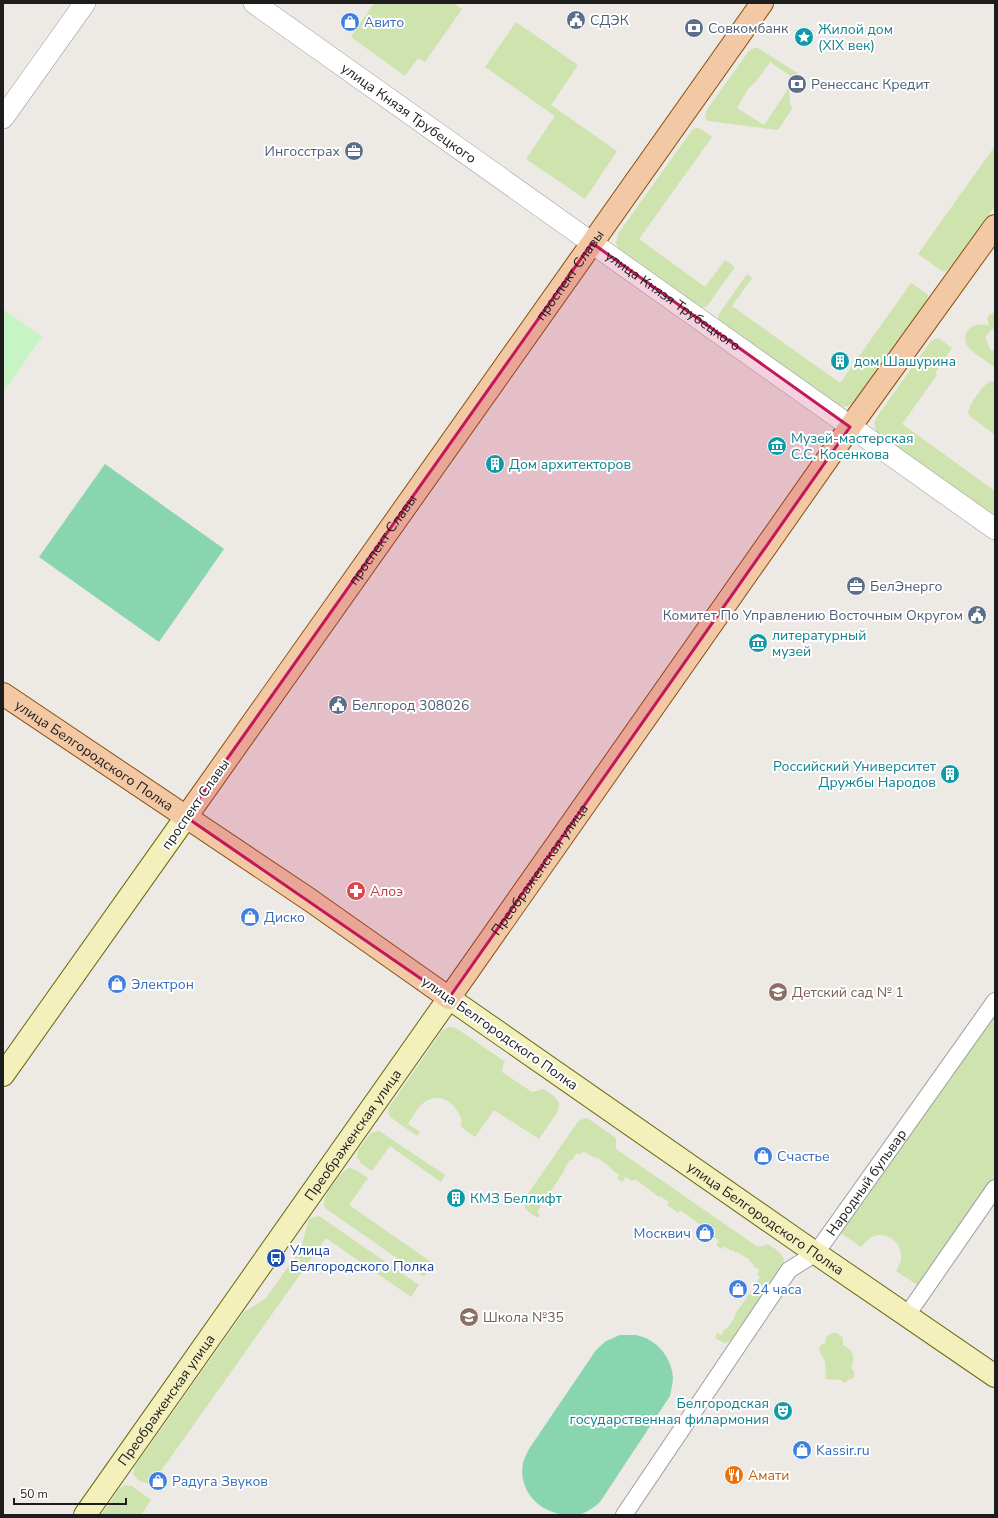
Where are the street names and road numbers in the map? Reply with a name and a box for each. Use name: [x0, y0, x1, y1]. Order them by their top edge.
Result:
street label: улица Князя Трубецкого: [337, 59, 480, 168]
street label: проспект Славы: [531, 226, 609, 324]
street label: улица Князя Трубецкого: [601, 246, 744, 356]
street label: проспект Славы: [344, 491, 421, 589]
street label: улица Белгородского Полка: [11, 696, 177, 816]
street label: проспект Славы: [157, 755, 234, 854]
street label: Преображенская улица: [487, 800, 593, 939]
street label: улица Белгородского Полка: [418, 972, 582, 1095]
street label: Преображенская улица: [300, 1065, 406, 1205]
street label: Народный бульвар: [822, 1125, 911, 1240]
street label: улица Белгородского Полка: [683, 1158, 848, 1280]
street label: Преображенская улица: [114, 1330, 219, 1470]

